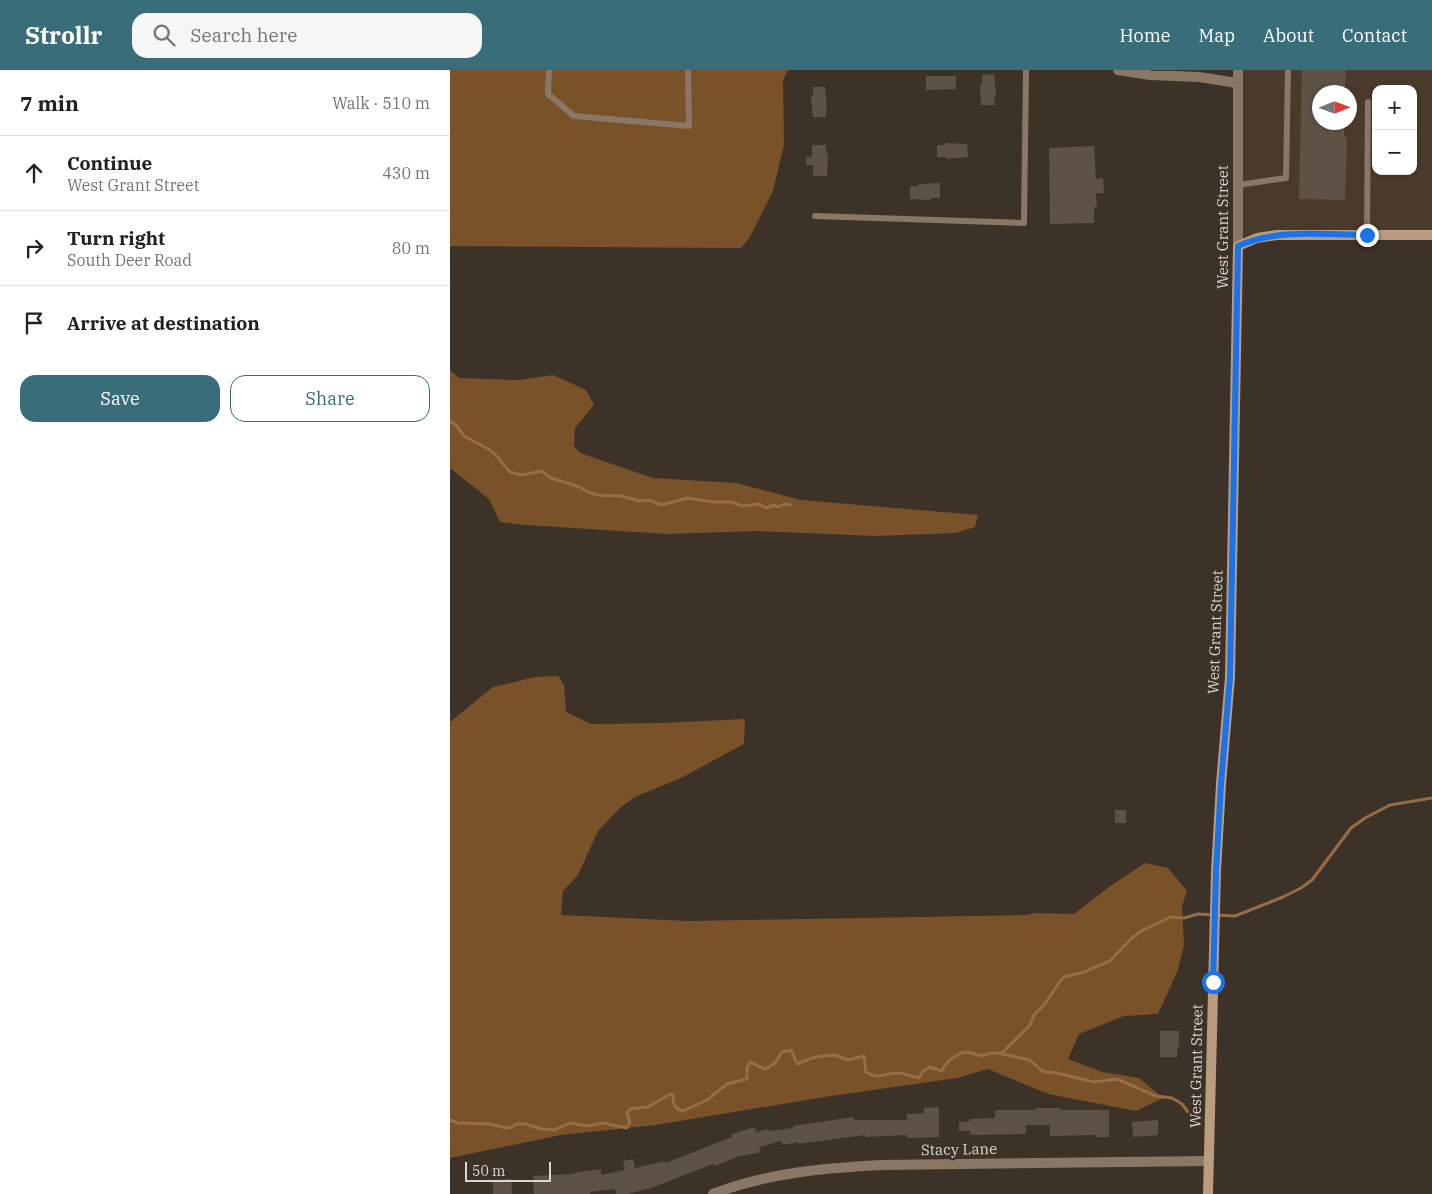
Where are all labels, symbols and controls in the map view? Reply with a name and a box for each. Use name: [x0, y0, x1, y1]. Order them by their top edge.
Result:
search box: [132, 13, 482, 58]
text: Strollr: [25, 19, 102, 51]
icon: search: [150, 21, 178, 49]
text: Search here: [190, 23, 297, 47]
text: Home: [1119, 24, 1171, 47]
text: Map: [1199, 24, 1235, 47]
text: About: [1263, 24, 1314, 47]
text: Contact: [1342, 24, 1407, 47]
north arrow: [1312, 85, 1357, 130]
map controls: [1372, 85, 1417, 175]
button: +: [1372, 85, 1417, 130]
text: 7 min: [20, 89, 79, 117]
text: Walk · 510 m: [332, 93, 430, 113]
button: −: [1372, 130, 1417, 175]
text: Continue: [67, 151, 152, 175]
icon: ahead: [20, 159, 48, 187]
text: 430 m: [382, 163, 430, 183]
street label: West Grant Street: [1213, 165, 1232, 289]
text: West Grant Street: [67, 175, 199, 195]
route end: [1356, 224, 1379, 247]
text: Turn right: [67, 226, 165, 250]
icon: right: [20, 234, 48, 262]
text: 80 m: [392, 238, 430, 258]
text: South Deer Road: [67, 250, 192, 270]
icon: arrive: [20, 309, 48, 337]
text: Arrive at destination: [67, 311, 260, 335]
button: Save: [20, 375, 220, 422]
button: Share: [230, 375, 430, 422]
street label: West Grant Street: [1203, 570, 1227, 694]
route start: [1202, 971, 1225, 994]
street label: West Grant Street: [1185, 1004, 1207, 1128]
street label: Stacy Lane: [921, 1139, 997, 1159]
scale bar: [465, 1159, 551, 1182]
text: 50 m: [472, 1162, 505, 1180]

